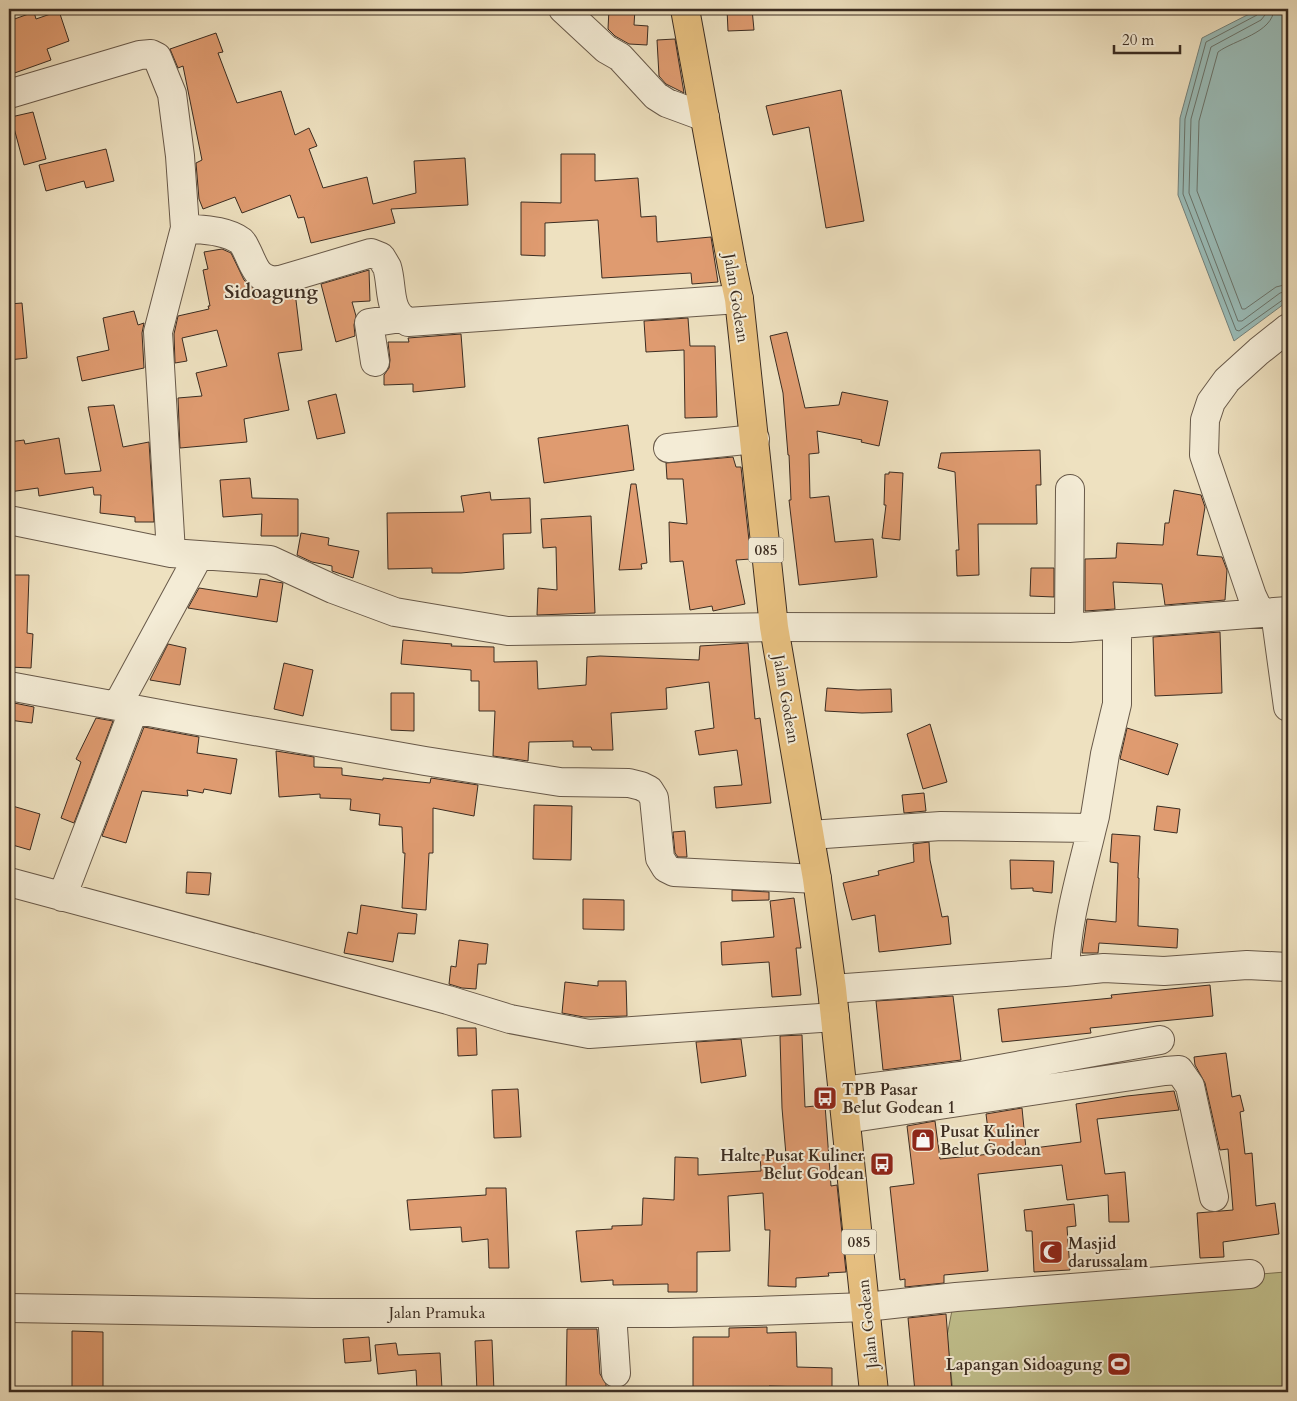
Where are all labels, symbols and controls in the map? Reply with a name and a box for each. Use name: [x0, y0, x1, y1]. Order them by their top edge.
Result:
scale bar: [1114, 22, 1181, 54]
text: 20 m: [1122, 30, 1154, 50]
street label: Jalan Godean: [718, 250, 754, 344]
district label: Sidoagung: [224, 279, 318, 305]
road number: 085: [748, 538, 784, 562]
street label: Jalan Godean: [767, 651, 805, 745]
place label: TPB Pasar Belut Godean 1: [842, 1079, 956, 1119]
bus stop icon: TPB Pasar Belut Godean 1: [812, 1085, 838, 1111]
place label: Pusat Kuliner Belut Godean: [940, 1121, 1042, 1161]
shop icon: Pusat Kuliner Belut Godean: [910, 1127, 936, 1153]
place label: Halte Pusat Kuliner Belut Godean: [720, 1145, 865, 1185]
bus stop icon: Halte Pusat Kuliner Belut Godean: [869, 1151, 895, 1177]
road number: 085: [842, 1230, 876, 1254]
place label: Masjid darussalam: [1068, 1233, 1148, 1273]
mosque icon: Masjid darussalam: [1038, 1239, 1064, 1265]
street label: Jalan Godean: [852, 1278, 884, 1372]
street label: Jalan Pramuka: [387, 1302, 485, 1324]
sports icon: Lapangan Sidoagung: [1106, 1351, 1132, 1377]
place label: Lapangan Sidoagung: [946, 1354, 1102, 1376]

